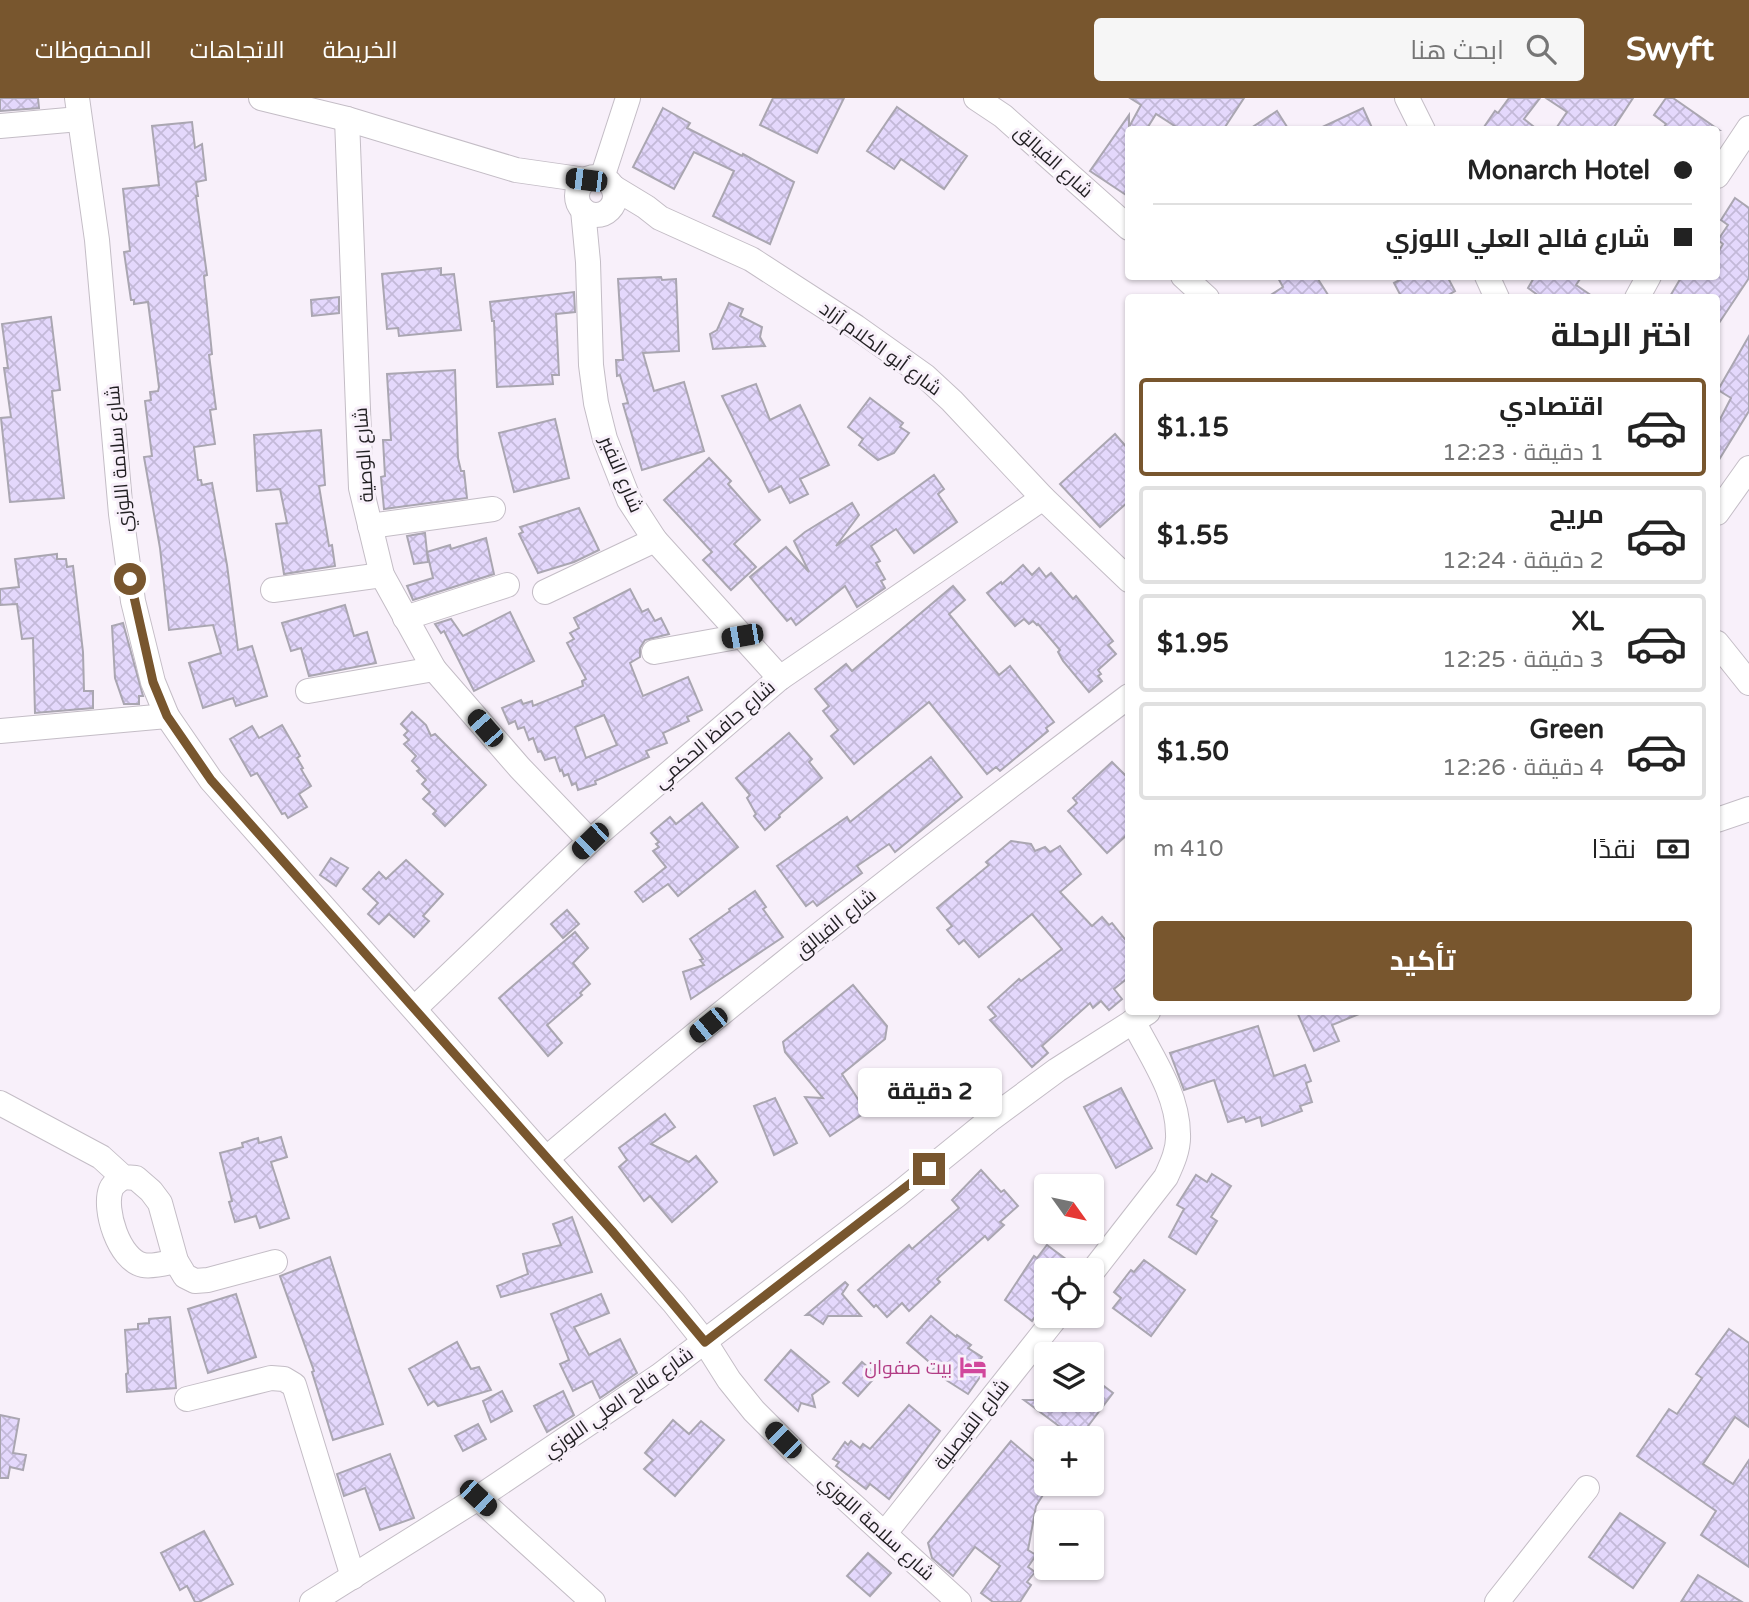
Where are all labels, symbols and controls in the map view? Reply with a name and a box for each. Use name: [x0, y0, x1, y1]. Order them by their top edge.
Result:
search box: [1094, 18, 1584, 81]
icon: search: [1522, 30, 1560, 68]
text: Swyft: [1626, 30, 1714, 69]
text: ابحث هنا: [1410, 35, 1504, 66]
text: المحفوظات: [35, 36, 152, 65]
text: الاتجاهات: [190, 36, 285, 65]
text: الخريطة: [323, 36, 398, 65]
street label: شارع الفيالق: [1008, 121, 1097, 204]
text: Monarch Hotel: [1467, 155, 1650, 186]
car: [564, 167, 609, 193]
text: شارع فالح العلي اللوزي: [1385, 223, 1650, 254]
street label: شارع أبو الكلام آزاد: [814, 297, 946, 402]
text: اختر الرحلة: [1551, 317, 1692, 355]
street label: شارع سلامة اللوزي: [102, 384, 139, 533]
text: اقتصادي: [1499, 391, 1604, 422]
icon: car: [1625, 396, 1688, 459]
street label: شارع الوصية: [350, 407, 380, 503]
text: $1.15: [1157, 412, 1229, 443]
street label: شارع النفير: [593, 432, 647, 517]
text: 1 دقيقة · 12:23: [1442, 439, 1604, 467]
text: مريح: [1549, 499, 1604, 530]
icon: car: [1625, 504, 1688, 567]
text: $1.55: [1157, 520, 1229, 551]
text: 2 دقيقة · 12:24: [1442, 547, 1604, 575]
route start: [114, 563, 146, 595]
text: XL: [1572, 606, 1604, 637]
icon: car: [1625, 612, 1688, 675]
car: [720, 622, 765, 650]
text: $1.95: [1157, 628, 1229, 659]
text: 3 دقيقة · 12:25: [1442, 646, 1604, 674]
street label: شارع حافظ الحكمي: [650, 676, 782, 796]
car: [464, 705, 507, 751]
text: Green: [1529, 714, 1604, 745]
icon: car: [1625, 720, 1688, 783]
text: $1.50: [1157, 736, 1229, 767]
text: 4 دقيقة · 12:26: [1442, 754, 1604, 782]
car: [568, 819, 613, 863]
icon: cash: [1654, 830, 1692, 868]
text: نقدًا: [1592, 834, 1636, 865]
text: 410 m: [1153, 835, 1223, 863]
street label: شارع الفيالق: [791, 885, 882, 965]
button: تأكيد: [1153, 921, 1692, 1001]
car: [686, 1004, 731, 1046]
callout: 2 دقيقة: [857, 1068, 1001, 1116]
text: 2 دقيقة: [887, 1078, 973, 1106]
route end: [913, 1153, 945, 1185]
north arrow: [1034, 1174, 1104, 1244]
map controls: [1034, 1174, 1104, 1580]
button: locate: [1034, 1258, 1104, 1328]
button: layers: [1034, 1342, 1104, 1412]
street label: شارع فالح العلي اللوزي: [540, 1343, 699, 1465]
hotel icon: بيت صفوان: [958, 1352, 988, 1382]
place label: بيت صفوان: [864, 1357, 952, 1379]
street label: شارع الفيصلية: [930, 1375, 1015, 1475]
car: [761, 1418, 806, 1462]
button: +: [1034, 1426, 1104, 1496]
street label: شارع سلامة اللوزي: [812, 1470, 938, 1587]
car: [456, 1476, 501, 1520]
button: −: [1034, 1510, 1104, 1580]

